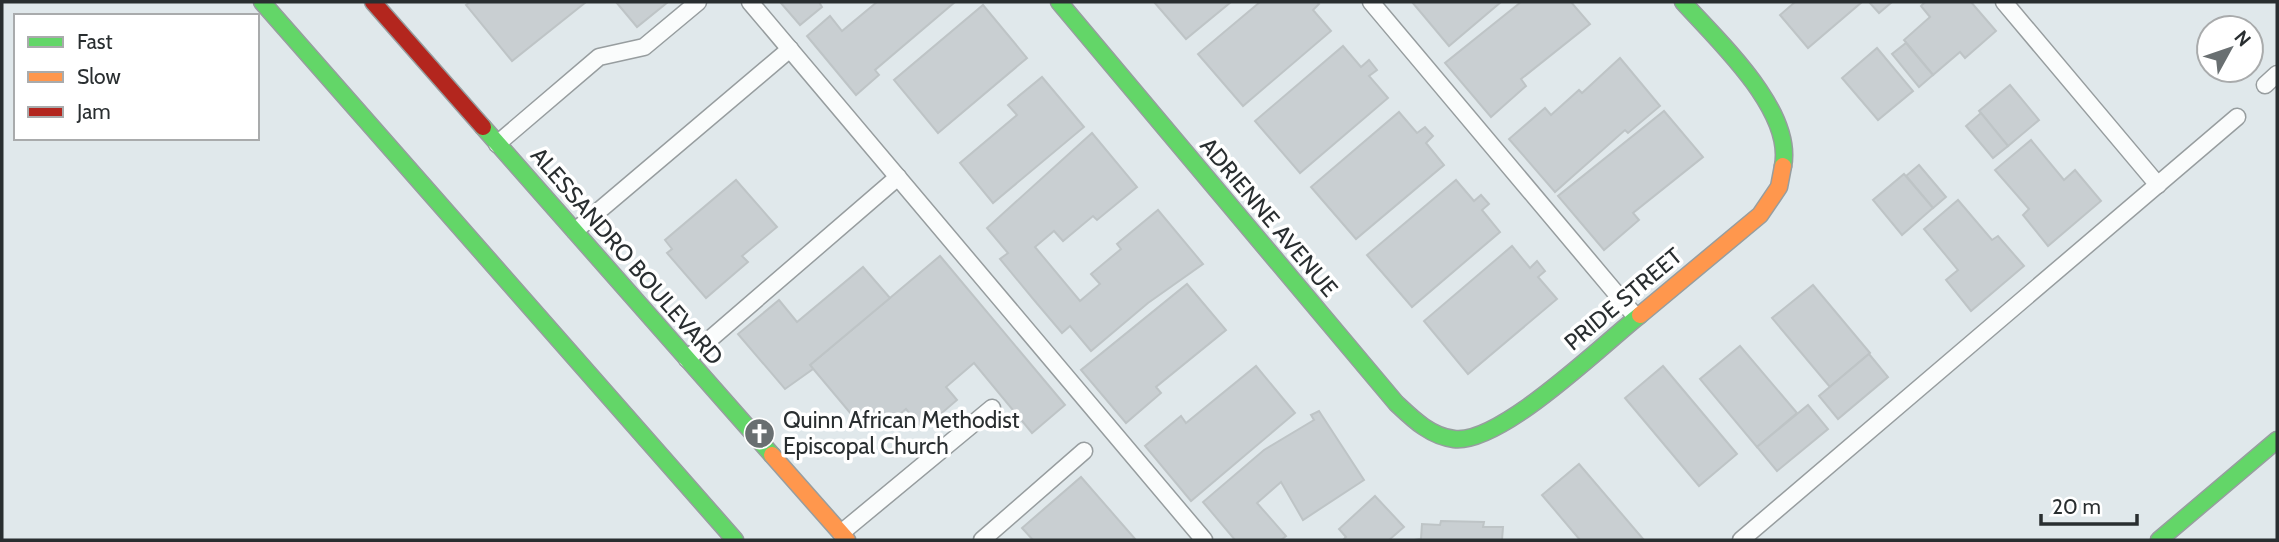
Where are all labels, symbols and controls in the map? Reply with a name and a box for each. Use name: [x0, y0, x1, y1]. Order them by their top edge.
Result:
legend: [14, 14, 259, 140]
north arrow: [2195, 14, 2265, 84]
text: N: [2230, 26, 2256, 51]
text: Fast: [77, 29, 113, 54]
text: Slow: [77, 64, 121, 89]
text: Jam: [76, 99, 111, 124]
street label: ADRIENNE AVENUE: [1194, 132, 1344, 302]
street label: ALESSANDRO BOULEVARD: [525, 141, 729, 371]
street label: PRIDE STREET: [1559, 242, 1687, 356]
place label: Quinn African Methodist Episcopal Church: [783, 406, 1020, 460]
church icon: Quinn African Methodist Episcopal Church: [743, 416, 777, 450]
scale bar: [2041, 482, 2137, 526]
text: 20 m: [2052, 494, 2101, 519]

